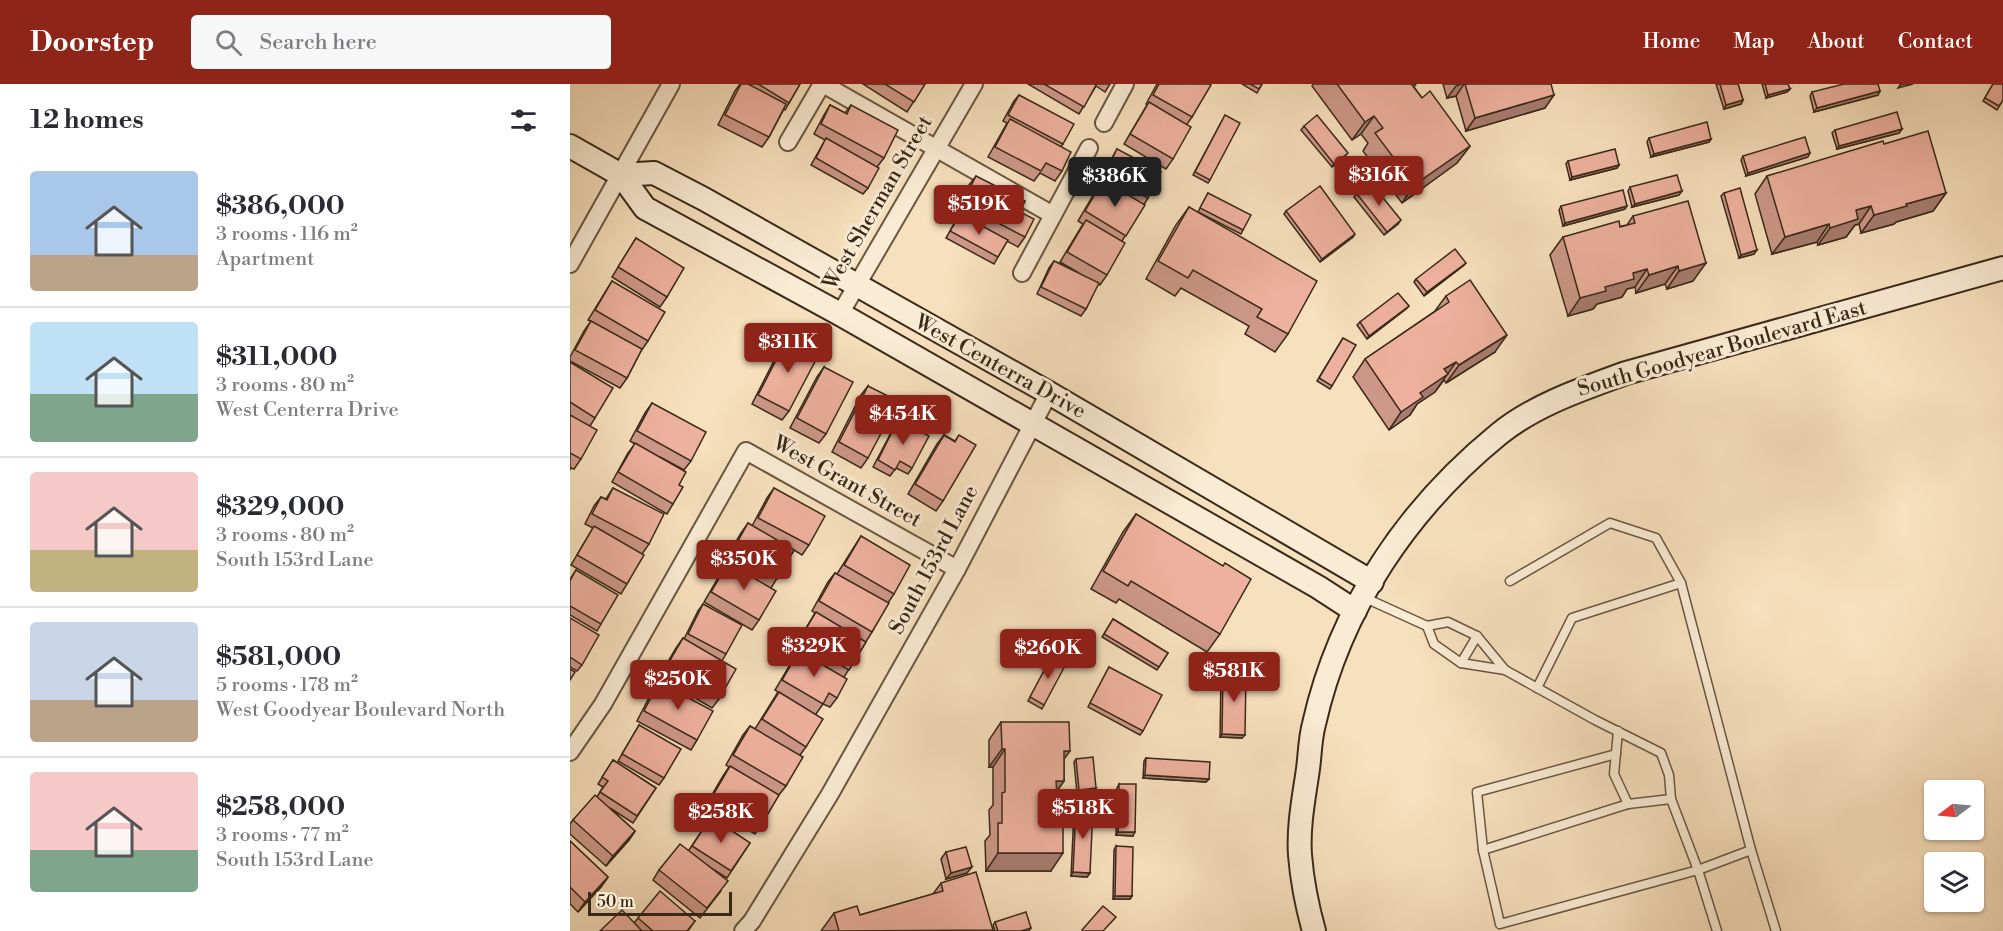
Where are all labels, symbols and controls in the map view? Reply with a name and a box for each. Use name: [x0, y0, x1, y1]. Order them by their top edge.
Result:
search box: [191, 15, 611, 69]
text: Doorstep: [30, 25, 155, 60]
icon: search: [212, 26, 245, 59]
text: Search here: [260, 29, 377, 56]
text: Home: [1643, 29, 1700, 55]
text: Map: [1733, 29, 1775, 55]
text: About: [1808, 29, 1865, 55]
text: Contact: [1898, 29, 1973, 55]
text: 12 homes: [30, 104, 144, 136]
icon: filters: [507, 104, 540, 137]
street label: West Sherman Street: [817, 111, 939, 296]
pin: $316K: [1337, 156, 1421, 207]
pin: $386K: [1073, 157, 1157, 208]
text: $316K: [1348, 163, 1410, 188]
text: $386K: [1082, 164, 1148, 189]
pin: $519K: [937, 185, 1021, 236]
text: $386,000: [216, 190, 345, 222]
text: $519K: [948, 192, 1010, 217]
icon: home: [78, 195, 150, 267]
text: 3 rooms · 116 m²: [216, 222, 358, 247]
text: Apartment: [216, 247, 314, 272]
street label: South Goodyear Boulevard East: [1574, 295, 1870, 403]
street label: West Centerra Drive: [909, 309, 1090, 425]
pin: $311K: [746, 323, 830, 374]
text: $311K: [758, 330, 818, 355]
text: $311,000: [216, 341, 337, 373]
icon: home: [78, 346, 150, 418]
text: 3 rooms · 80 m²: [216, 373, 354, 398]
pin: $454K: [861, 395, 945, 446]
text: West Centerra Drive: [216, 398, 399, 423]
text: $454K: [869, 402, 937, 427]
street label: West Grant Street: [767, 430, 926, 534]
street label: South 153rd Lane: [884, 481, 984, 639]
text: $329,000: [216, 491, 344, 523]
icon: home: [78, 496, 150, 568]
text: 3 rooms · 80 m²: [216, 523, 354, 548]
pin: $350K: [702, 540, 786, 591]
text: $350K: [710, 547, 778, 572]
text: South 153rd Lane: [216, 548, 374, 573]
pin: $329K: [772, 627, 856, 678]
pin: $260K: [1006, 629, 1090, 680]
text: $329K: [781, 634, 847, 659]
text: $260K: [1014, 636, 1082, 661]
text: $581,000: [216, 641, 341, 673]
icon: home: [78, 646, 150, 718]
pin: $581K: [1192, 652, 1276, 703]
text: $581K: [1203, 659, 1265, 684]
pin: $250K: [636, 660, 720, 711]
text: $250K: [644, 667, 712, 692]
text: 5 rooms · 178 m²: [216, 673, 358, 698]
text: West Goodyear Boulevard North: [216, 698, 505, 723]
north arrow: [1924, 780, 1984, 840]
map controls: [1924, 780, 1984, 912]
pin: $518K: [1041, 789, 1125, 840]
text: $258,000: [216, 791, 345, 823]
pin: $258K: [679, 793, 763, 844]
icon: home: [78, 796, 150, 868]
text: $518K: [1052, 796, 1114, 821]
text: $258K: [688, 800, 754, 825]
text: 3 rooms · 77 m²: [216, 823, 349, 848]
text: South 153rd Lane: [216, 848, 374, 873]
button: layers: [1924, 852, 1984, 912]
scale bar: [588, 889, 732, 916]
text: 50 m: [597, 892, 634, 912]

